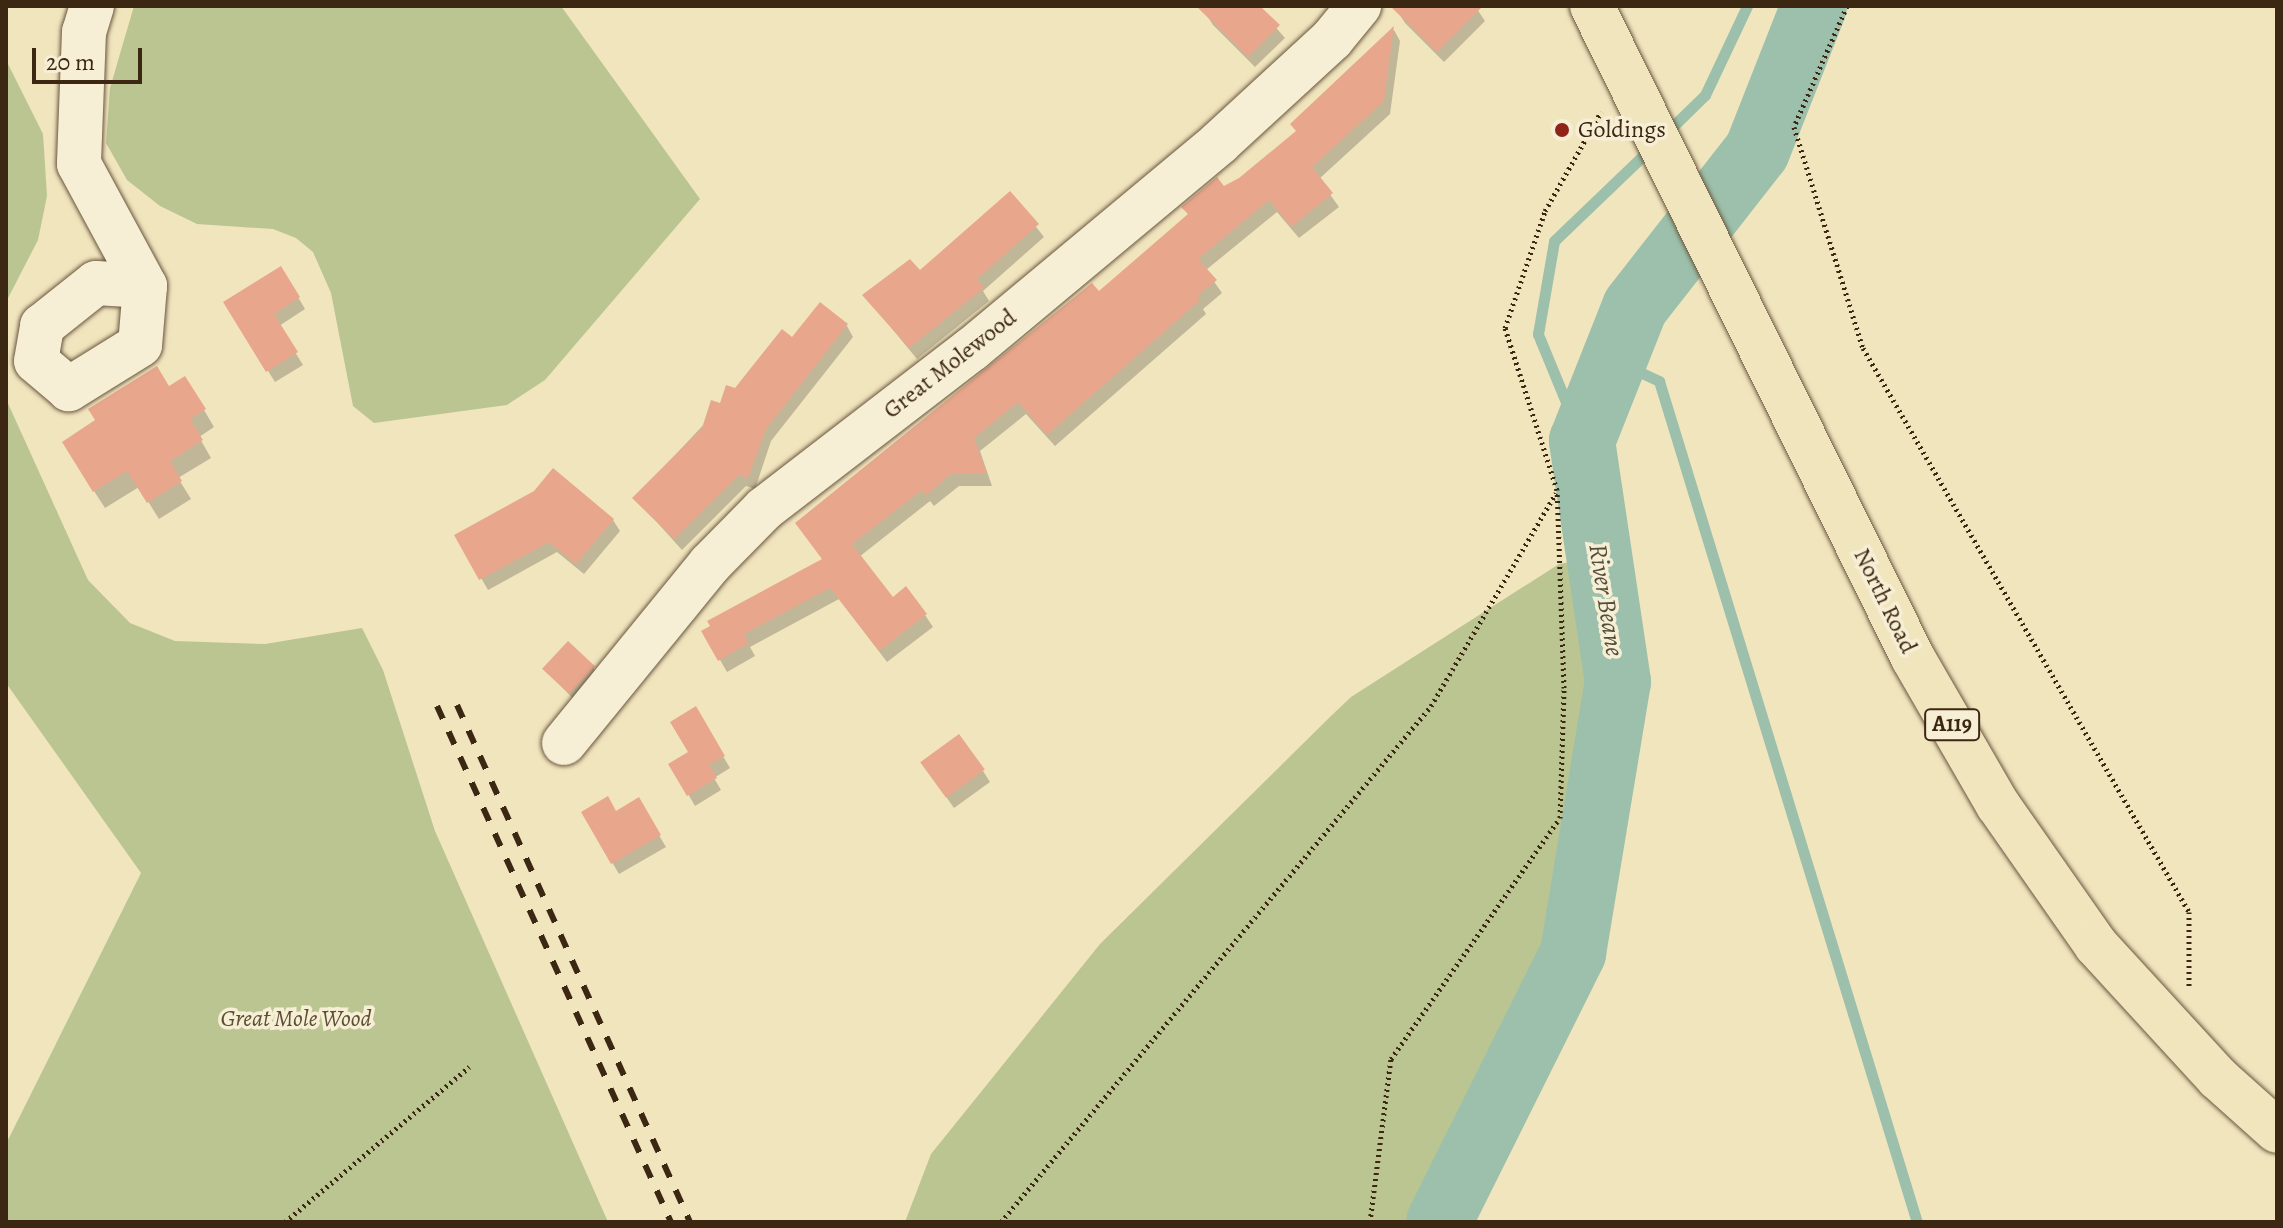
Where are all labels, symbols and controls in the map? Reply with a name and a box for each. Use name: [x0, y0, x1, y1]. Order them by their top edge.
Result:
scale bar: [36, 32, 146, 82]
text: 20 m: [46, 46, 95, 78]
place label: Goldings: [1578, 116, 1666, 144]
marker: Goldings: [1553, 121, 1571, 139]
street label: Great Molewood: [878, 303, 1022, 425]
water label: River Beane: [1582, 542, 1630, 658]
street label: North Road: [1847, 544, 1923, 658]
road number: A119: [1924, 707, 1980, 743]
park label: Great Mole Wood: [220, 1005, 372, 1033]

